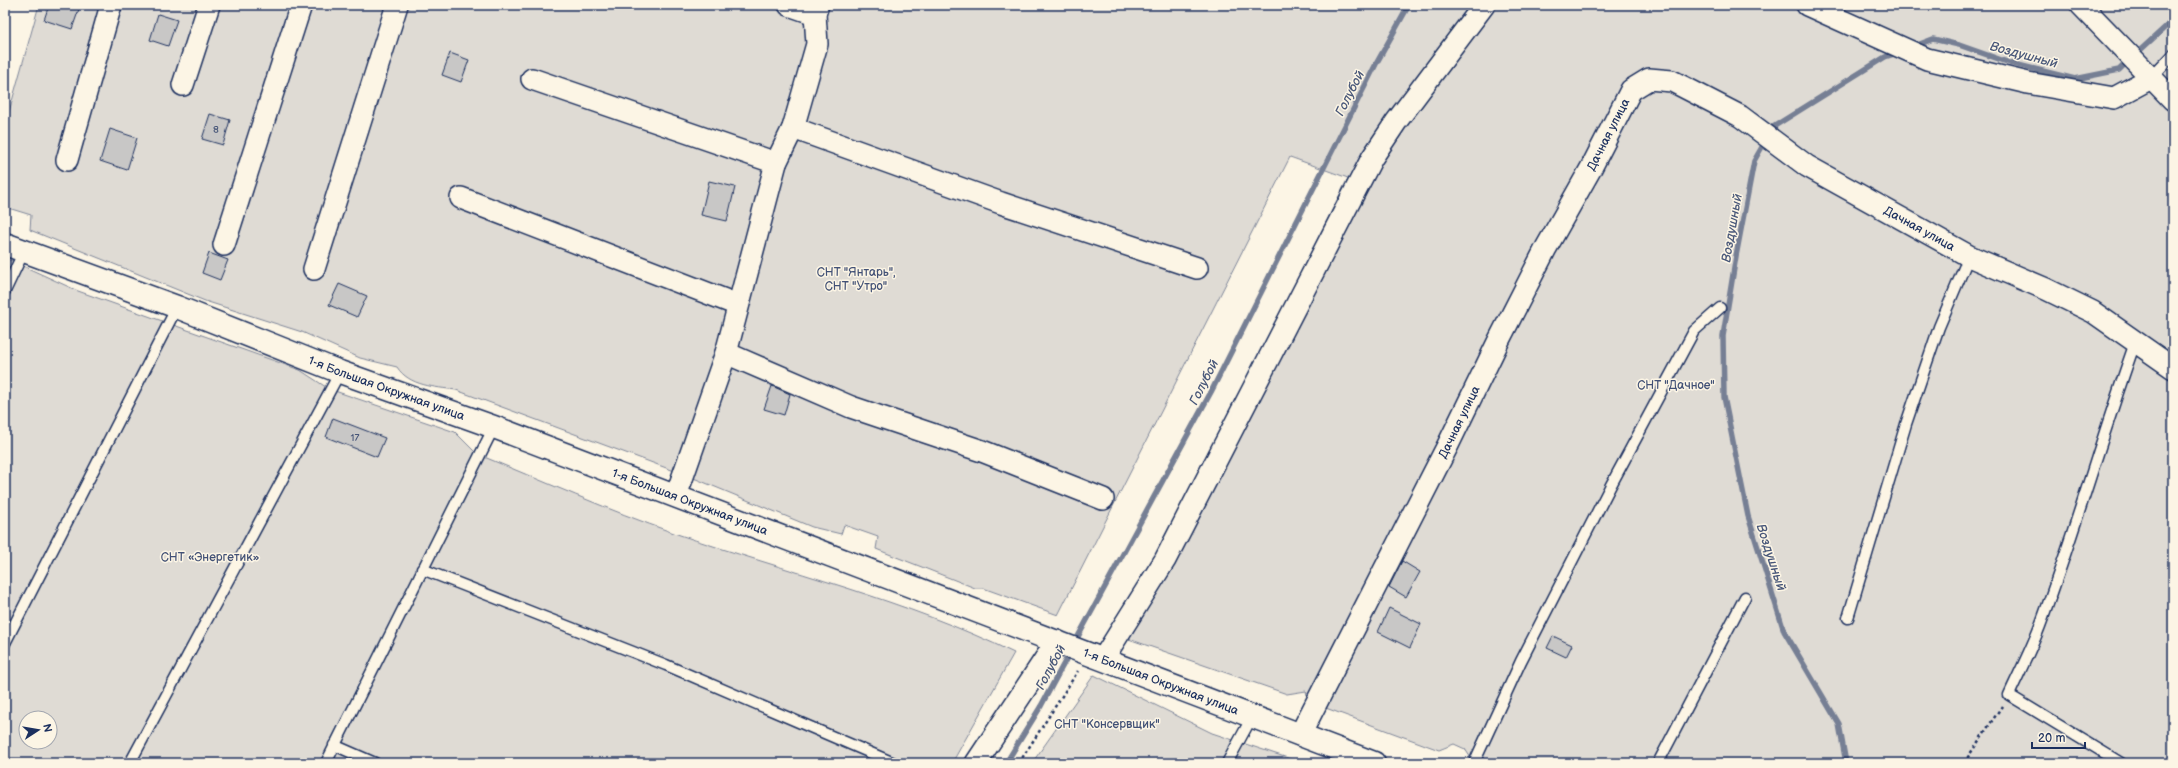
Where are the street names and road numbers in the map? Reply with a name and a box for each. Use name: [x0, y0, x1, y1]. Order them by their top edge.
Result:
street label: Дачная улица: [1584, 96, 1633, 173]
street label: Дачная улица: [1881, 203, 1957, 255]
street label: 1-я Большая Окружная улица: [306, 353, 467, 424]
street label: Дачная улица: [1435, 384, 1484, 461]
street label: 1-я Большая Окружная улица: [610, 466, 770, 539]
street label: 1-я Большая Окружная улица: [1081, 646, 1241, 719]

